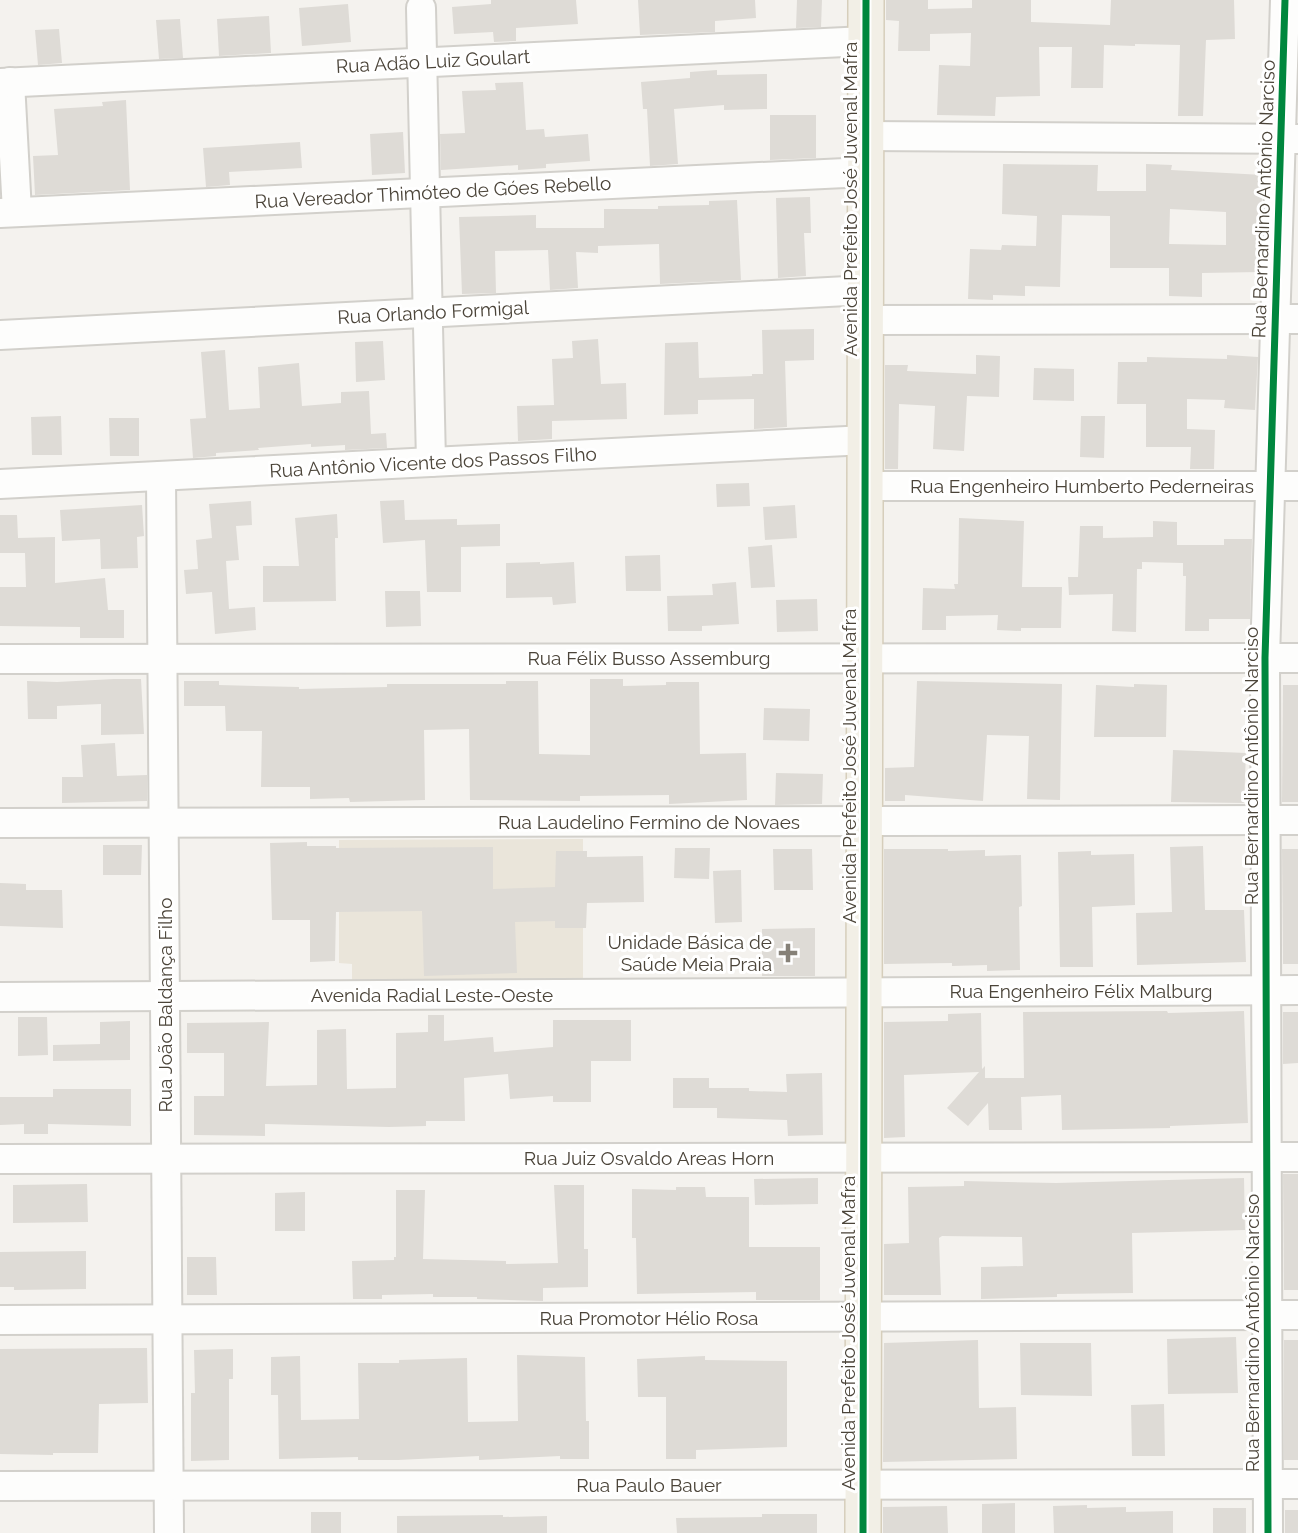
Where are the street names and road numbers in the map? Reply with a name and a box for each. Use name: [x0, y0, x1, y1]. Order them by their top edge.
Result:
street label: Avenida Prefeito José Juvenal Mafra: [839, 42, 861, 356]
street label: Rua Adão Luiz Goulart: [335, 45, 531, 77]
street label: Rua Bernardino Antônio Narciso: [1247, 59, 1279, 339]
street label: Rua Vereador Thimóteo de Góes Rebello: [254, 172, 612, 212]
street label: Rua Orlando Formigal: [337, 296, 530, 328]
street label: Rua Antônio Vicente dos Passos Filho: [269, 442, 597, 482]
street label: Rua Engenheiro Humberto Pederneiras: [910, 475, 1254, 497]
street label: Avenida Prefeito José Juvenal Mafra: [838, 609, 860, 923]
street label: Rua Bernardino Antônio Narciso: [1240, 627, 1262, 905]
street label: Rua Félix Busso Assemburg: [528, 647, 770, 669]
street label: Rua Laudelino Fermino de Novaes: [498, 811, 800, 833]
street label: Rua João Baldança Filho: [154, 898, 176, 1112]
street label: Rua Engenheiro Félix Malburg: [950, 980, 1212, 1002]
street label: Avenida Radial Leste-Oeste: [311, 984, 553, 1006]
street label: Rua Juiz Osvaldo Areas Horn: [524, 1147, 774, 1169]
street label: Avenida Prefeito José Juvenal Mafra: [837, 1176, 859, 1490]
street label: Rua Bernardino Antônio Narciso: [1241, 1194, 1263, 1472]
street label: Rua Promotor Hélio Rosa: [540, 1307, 758, 1329]
street label: Rua Paulo Bauer: [576, 1474, 722, 1496]

